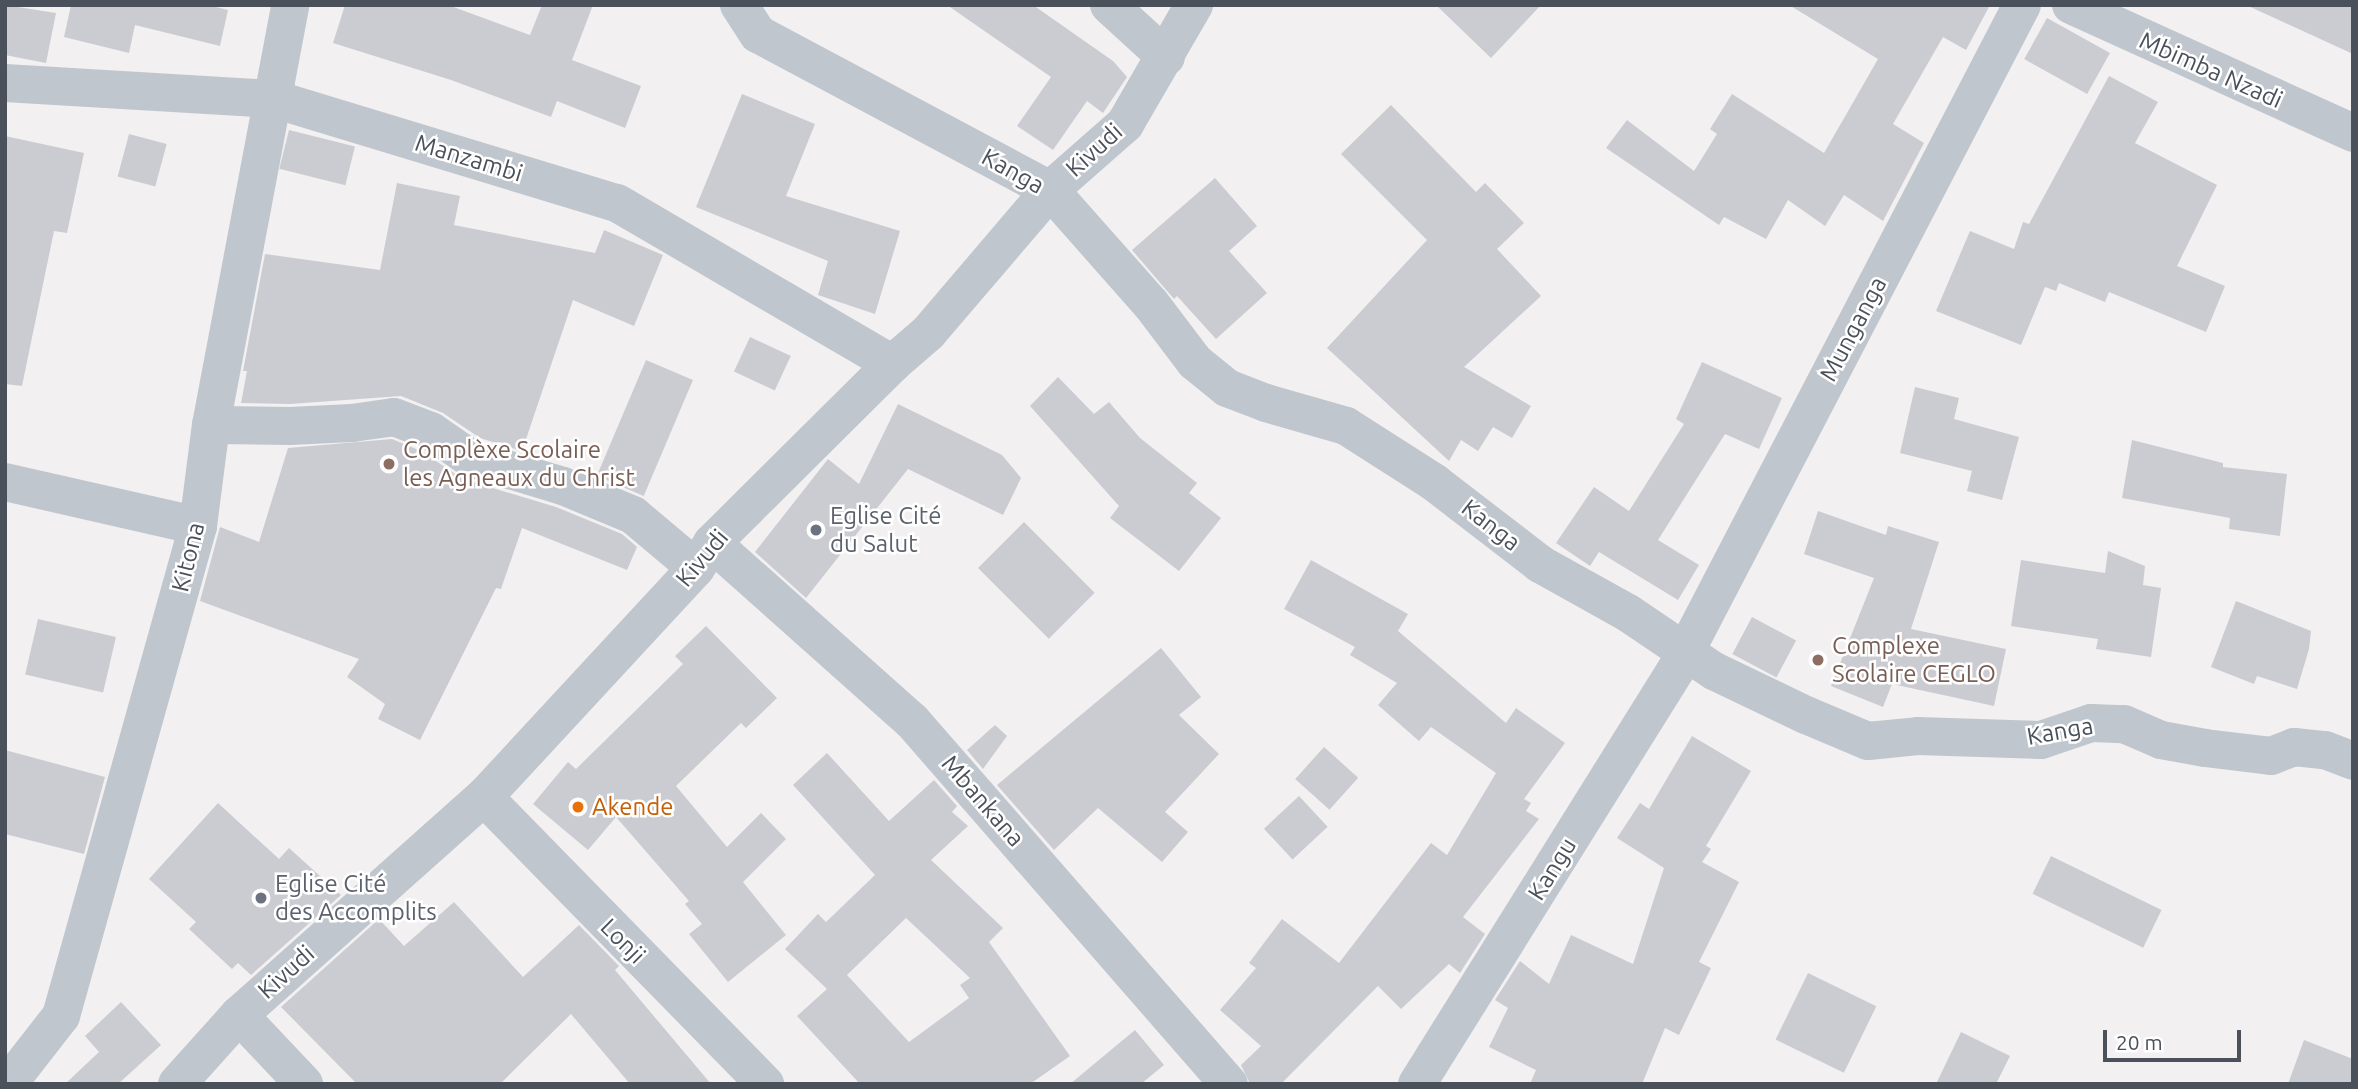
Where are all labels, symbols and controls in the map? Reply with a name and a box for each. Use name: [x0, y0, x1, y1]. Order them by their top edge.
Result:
street label: Mbimba Nzadi: [2135, 26, 2287, 114]
street label: Kivudi: [1060, 117, 1128, 183]
street label: Manzambi: [412, 128, 526, 188]
street label: Kanga: [977, 142, 1049, 200]
street label: Munganga: [1813, 272, 1893, 386]
place label: Complèxe Scolaire les Agneaux du Christ: [403, 436, 635, 492]
marker: Complèxe Scolaire les Agneaux du Christ: [381, 456, 397, 472]
street label: Kanga: [1456, 493, 1526, 557]
place label: Eglise Cité du Salut: [830, 502, 941, 558]
street label: Kitona: [166, 519, 210, 595]
marker: Eglise Cité du Salut: [808, 522, 824, 538]
street label: Kivudi: [670, 523, 734, 593]
place label: Complexe Scolaire CEGLO: [1832, 632, 1996, 688]
marker: Complexe Scolaire CEGLO: [1810, 652, 1826, 668]
street label: Kanga: [2025, 711, 2095, 751]
street label: Mbankana: [936, 750, 1030, 852]
place label: Akende: [592, 793, 674, 821]
marker: Akende: [570, 799, 586, 815]
street label: Kangu: [1522, 832, 1582, 906]
place label: Eglise Cité des Accomplits: [275, 870, 437, 926]
marker: Eglise Cité des Accomplits: [253, 890, 269, 906]
street label: Lonji: [595, 913, 651, 969]
street label: Kivudi: [252, 939, 320, 1005]
scale bar: [2106, 1016, 2244, 1060]
text: 20 m: [2116, 1030, 2163, 1054]

